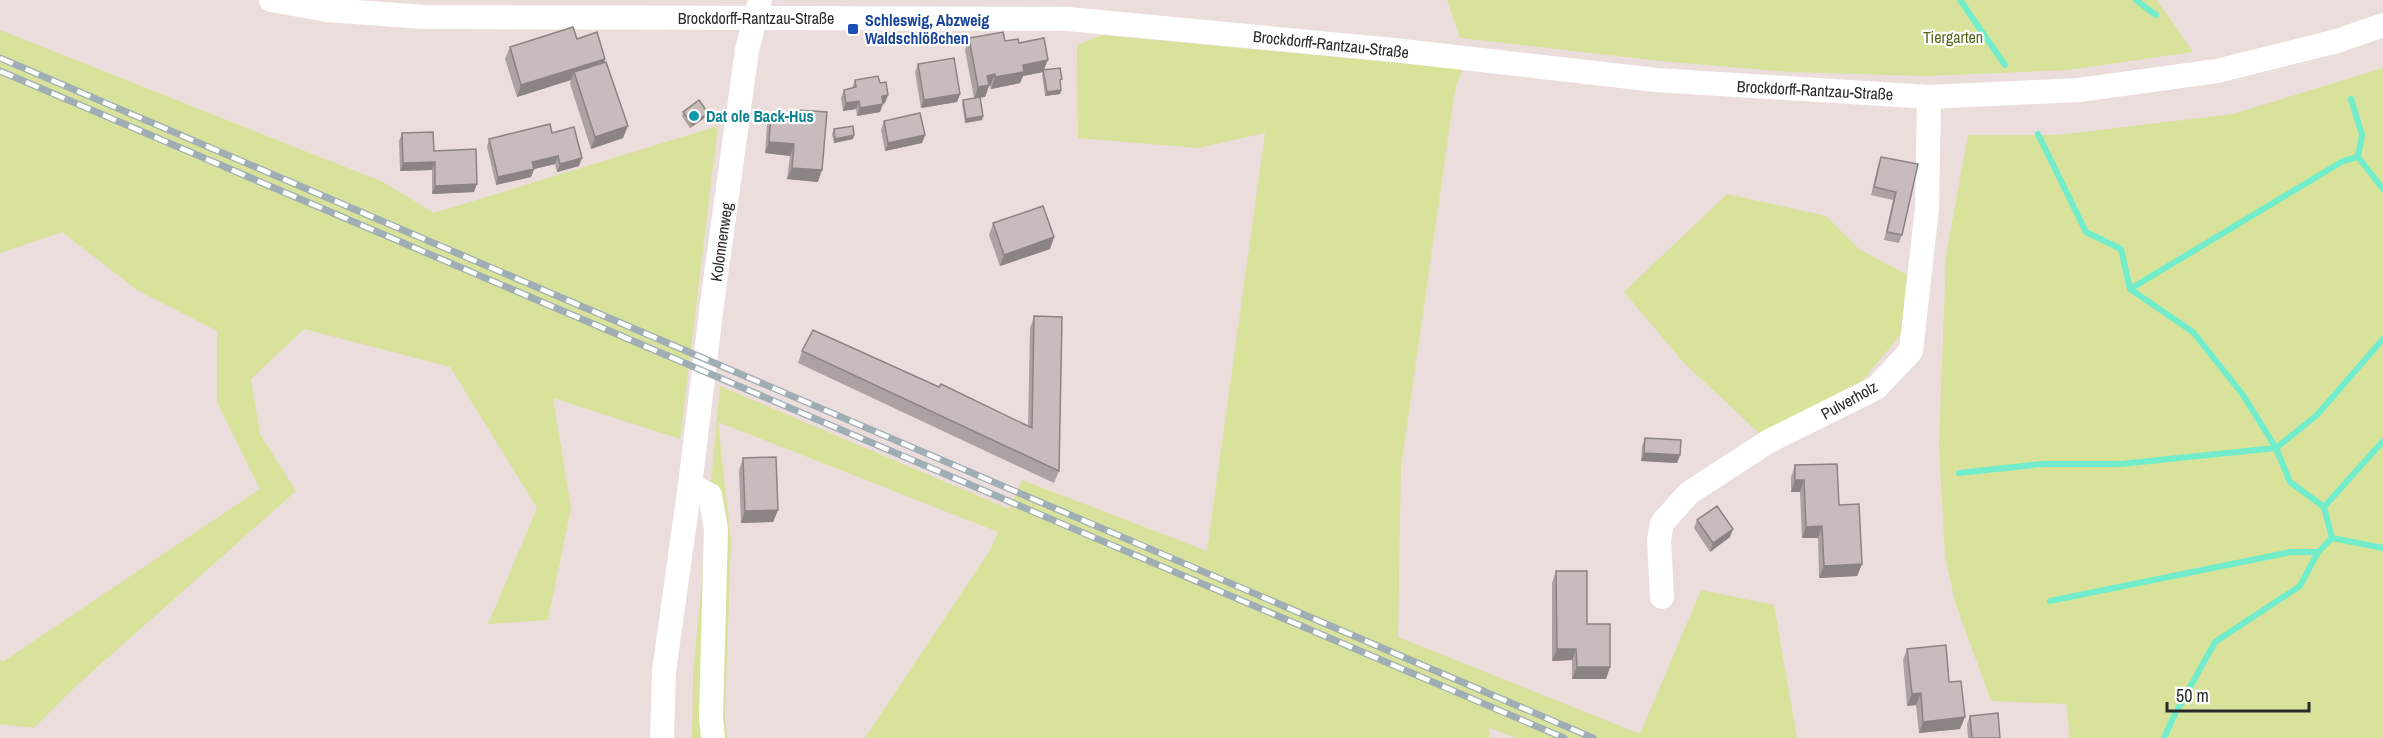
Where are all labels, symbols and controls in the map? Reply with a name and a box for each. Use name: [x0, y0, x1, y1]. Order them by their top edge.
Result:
street label: Brockdorff-Rantzau-Straße: [678, 7, 834, 29]
place label: Schleswig, Abzweig Waldschlößchen: [865, 9, 989, 49]
marker: Schleswig, Abzweig Waldschlößchen: [846, 22, 860, 36]
street label: Brockdorff-Rantzau-Straße: [1252, 25, 1410, 63]
park label: Tiergarten: [1923, 26, 1983, 48]
street label: Brockdorff-Rantzau-Straße: [1736, 75, 1894, 105]
place label: Dat ole Back-Hus: [706, 105, 814, 127]
marker: Dat ole Back-Hus: [687, 109, 701, 123]
street label: Kolonnenweg: [705, 200, 738, 283]
street label: Pulverholz: [1817, 375, 1882, 424]
scale bar: [2167, 675, 2310, 713]
text: 50 m: [2176, 683, 2209, 708]

